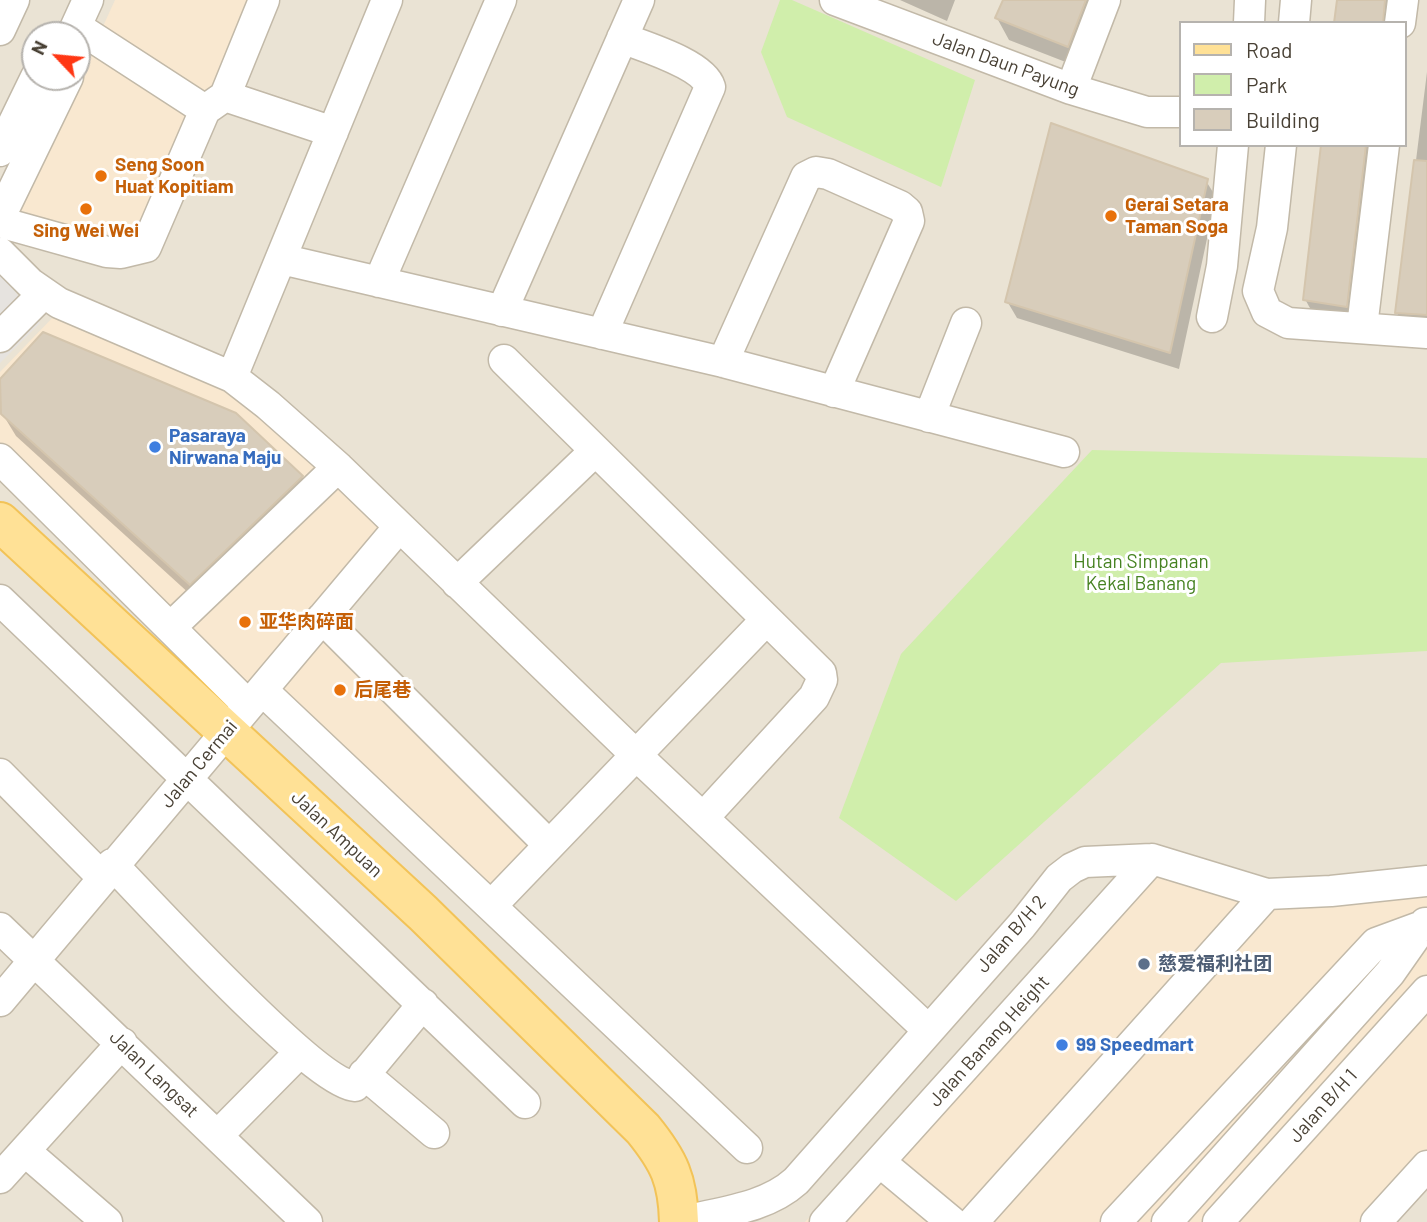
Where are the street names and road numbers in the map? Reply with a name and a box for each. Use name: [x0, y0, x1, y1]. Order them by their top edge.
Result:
street label: Jalan Daun Payung: [930, 27, 1082, 101]
street label: Jalan Cermai: [156, 715, 242, 813]
street label: Jalan Ampuan: [287, 786, 387, 882]
street label: Jalan B/H 2: [971, 891, 1051, 977]
street label: Jalan Banang Height: [924, 971, 1054, 1111]
street label: Jalan Langsat: [105, 1026, 203, 1122]
street label: Jalan B/H 1: [1284, 1064, 1362, 1148]

